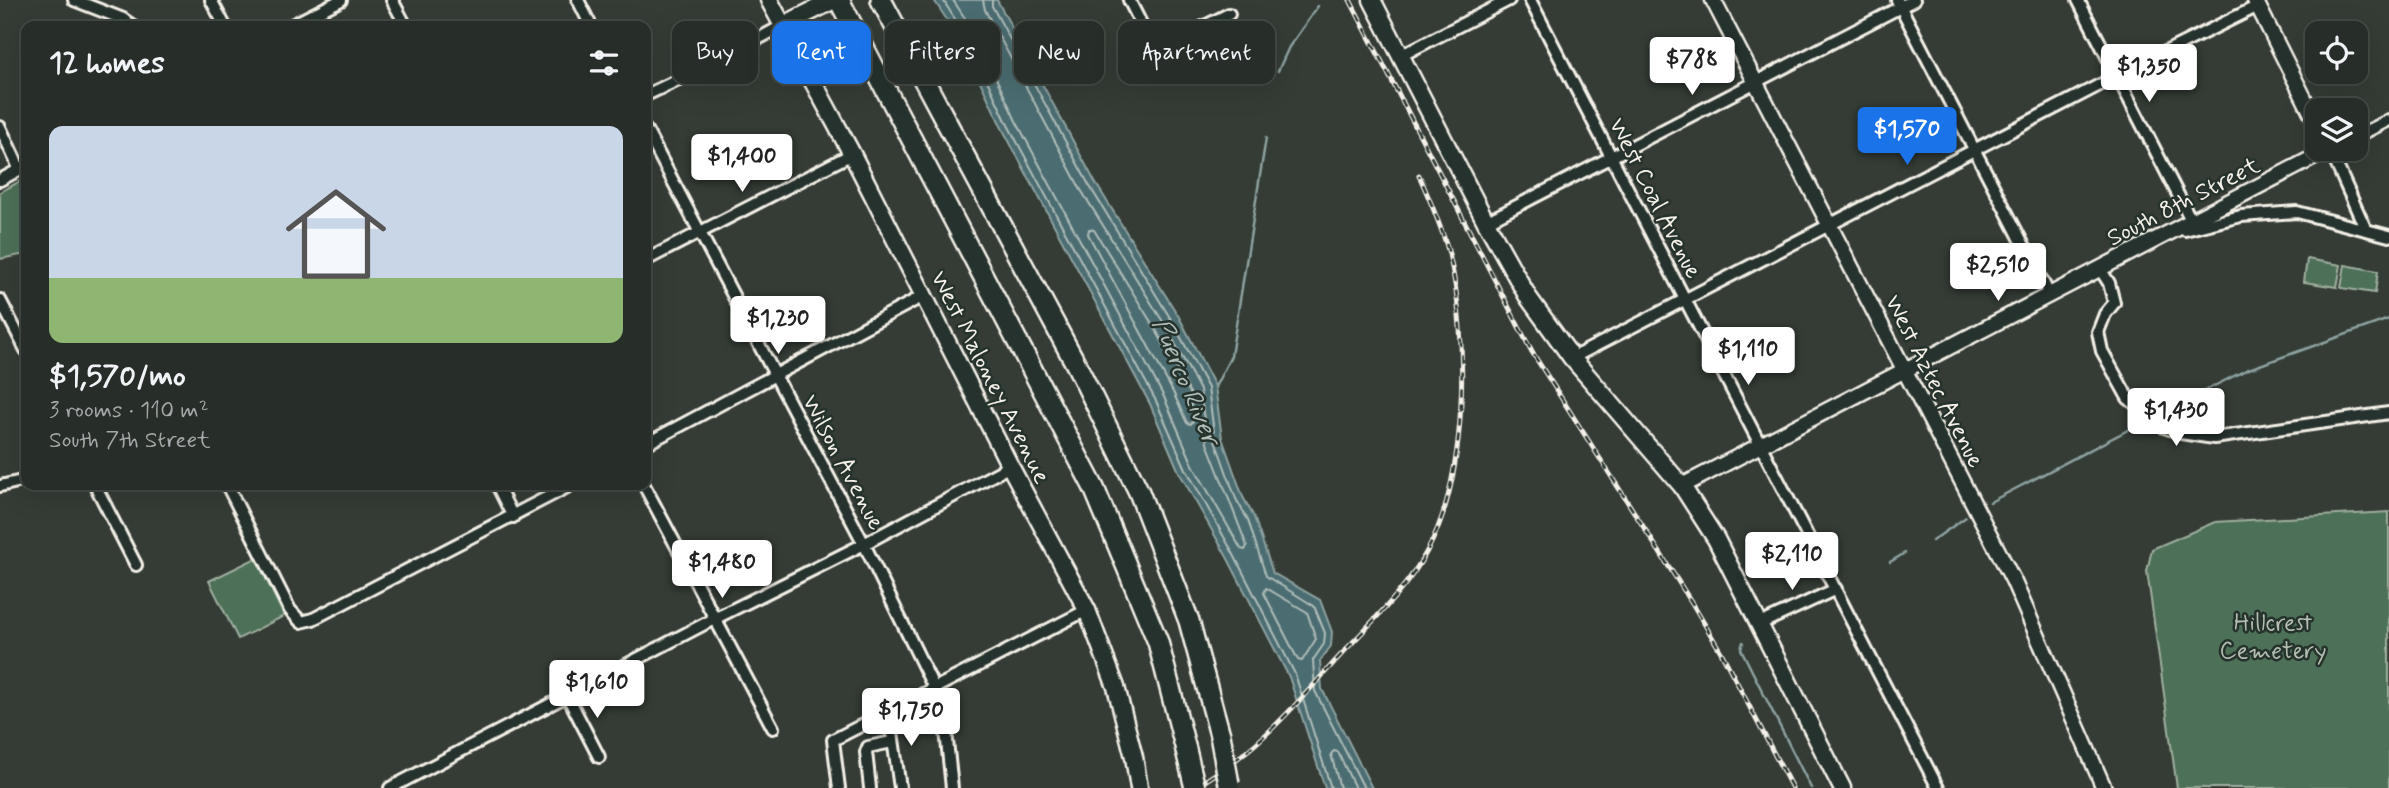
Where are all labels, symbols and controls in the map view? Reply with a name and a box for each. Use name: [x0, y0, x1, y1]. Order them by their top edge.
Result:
chip: Buy: [672, 21, 758, 84]
chip: Rent: [772, 21, 871, 84]
chip: Filters: [885, 21, 1000, 84]
chip: New: [1014, 21, 1104, 84]
chip: Apartment: [1118, 21, 1275, 84]
map controls: [2305, 21, 2368, 161]
button: locate: [2305, 21, 2368, 84]
pin: $788: [1651, 38, 1733, 97]
text: 12 homes: [49, 44, 165, 83]
icon: filters: [585, 44, 623, 82]
pin: $1,350: [2092, 44, 2206, 104]
text: $788: [1666, 45, 1718, 75]
text: $1,350: [2117, 52, 2181, 82]
button: layers: [2305, 98, 2368, 161]
pin: $1,570: [1850, 108, 1964, 167]
street label: West Coal Avenue: [1601, 113, 1708, 284]
text: $1,570: [1874, 115, 1940, 145]
pin: $1,400: [685, 134, 799, 194]
text: $1,400: [707, 142, 777, 172]
street label: South 8th Street: [2102, 150, 2265, 254]
icon: home: [273, 171, 399, 297]
pin: $2,510: [1941, 244, 2055, 303]
text: $2,510: [1966, 251, 2030, 281]
street label: West Maloney Avenue: [923, 266, 1057, 489]
street label: West Aztec Avenue: [1877, 290, 1991, 473]
pin: $1,230: [721, 296, 835, 356]
text: $1,230: [746, 304, 810, 334]
water label: Puerco River: [1143, 313, 1229, 454]
pin: $1,110: [1691, 328, 1805, 387]
text: $1,110: [1718, 335, 1778, 365]
text: $1,570/mo: [49, 357, 186, 396]
pin: $1,430: [2119, 388, 2233, 448]
street label: Wilson Avenue: [794, 390, 891, 536]
text: 3 rooms · 110 m²: [49, 396, 209, 426]
text: $1,430: [2144, 396, 2209, 426]
text: South 7th Street: [49, 426, 211, 456]
pin: $2,110: [1735, 532, 1849, 592]
pin: $1,480: [665, 540, 779, 600]
text: $2,110: [1761, 540, 1823, 570]
text: $1,480: [688, 548, 756, 578]
park label: Hillcrest Cemetery: [2219, 608, 2327, 667]
pin: $1,610: [540, 660, 654, 720]
text: $1,610: [565, 668, 629, 698]
pin: $1,750: [854, 688, 968, 748]
text: $1,750: [878, 696, 944, 726]

